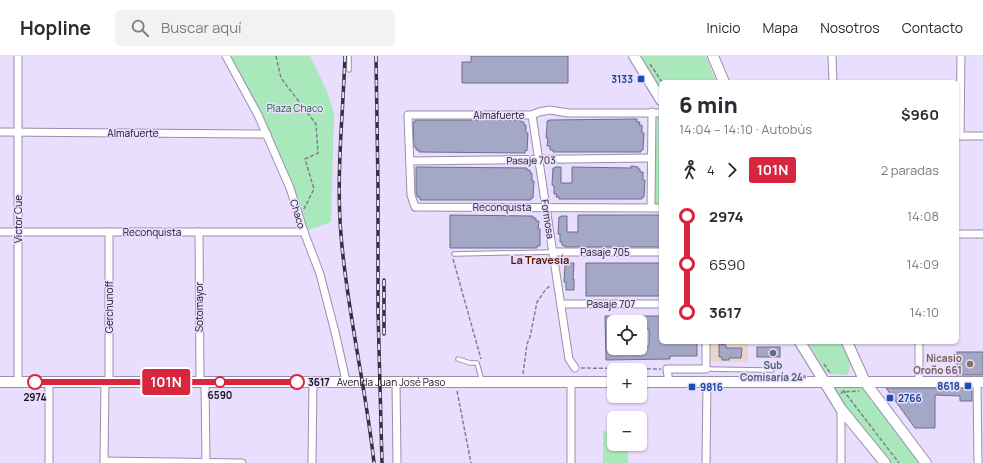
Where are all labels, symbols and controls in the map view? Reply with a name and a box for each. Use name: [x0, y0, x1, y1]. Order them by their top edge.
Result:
search box: [115, 10, 395, 46]
text: Hopline: [20, 15, 91, 41]
icon: search: [129, 17, 151, 39]
text: Buscar aquí: [161, 17, 242, 38]
text: Inicio: [707, 18, 741, 37]
text: Mapa: [763, 18, 798, 37]
text: Nosotros: [820, 18, 880, 37]
text: Contacto: [902, 18, 963, 37]
place label: 3133: [611, 72, 633, 86]
marker: 3133: [636, 74, 646, 84]
text: 6 min: [679, 90, 738, 120]
park label: Plaza Chaco: [267, 101, 323, 115]
text: $960: [901, 104, 939, 125]
street label: Almafuerte: [473, 108, 525, 122]
text: 14:04 – 14:10 · Autobús: [679, 120, 812, 138]
street label: Almafuerte: [107, 126, 159, 140]
street label: Pasaje 703: [506, 153, 556, 167]
icon: walk: [679, 159, 701, 181]
icon: forward: [721, 159, 743, 181]
text: 101N: [757, 160, 788, 179]
text: 4: [707, 161, 715, 179]
text: 2 paradas: [881, 161, 939, 179]
street label: Victor Cue: [11, 195, 25, 243]
street label: Chaco: [287, 198, 309, 230]
street label: Formosa: [538, 198, 558, 240]
street label: Reconquista: [473, 200, 531, 214]
text: 2974: [709, 206, 744, 227]
text: 14:08: [907, 207, 939, 225]
street label: Reconquista: [123, 225, 181, 239]
street label: Pasaje 705: [580, 245, 630, 259]
district label: La Travesía: [511, 252, 569, 267]
text: 6590: [709, 254, 745, 275]
text: 14:09: [906, 255, 939, 273]
street label: Gerchunoff: [102, 280, 116, 333]
street label: Sotomayor: [192, 282, 206, 332]
street label: Pasaje 707: [587, 297, 635, 311]
text: 3617: [709, 302, 741, 323]
text: 14:10: [909, 303, 939, 321]
map controls: [607, 315, 647, 451]
button: locate: [607, 315, 647, 355]
marker: Sub Comisaría 24ª: [768, 348, 778, 358]
place label: Nicasio Oroño 661: [913, 351, 962, 377]
place label: Sub Comisaría 24ª: [740, 358, 806, 384]
marker: Nicasio Oroño 661: [965, 359, 975, 369]
button: +: [607, 363, 647, 403]
line badge: 101N: [138, 369, 194, 395]
text: 101N: [150, 372, 182, 391]
marker: 2974: [27, 374, 43, 390]
marker: 3617: [289, 374, 305, 390]
place label: 3617: [308, 375, 330, 389]
street label: Avenida Juan José Paso: [337, 375, 445, 389]
marker: 6590: [214, 376, 226, 388]
place label: 8618: [937, 379, 960, 393]
place label: 9816: [700, 380, 723, 394]
marker: 8618: [963, 381, 973, 391]
marker: 9816: [687, 382, 697, 392]
place label: 6590: [208, 388, 232, 402]
place label: 2974: [23, 390, 47, 404]
place label: 2766: [898, 391, 922, 405]
marker: 2766: [885, 393, 895, 403]
button: −: [607, 411, 647, 451]

